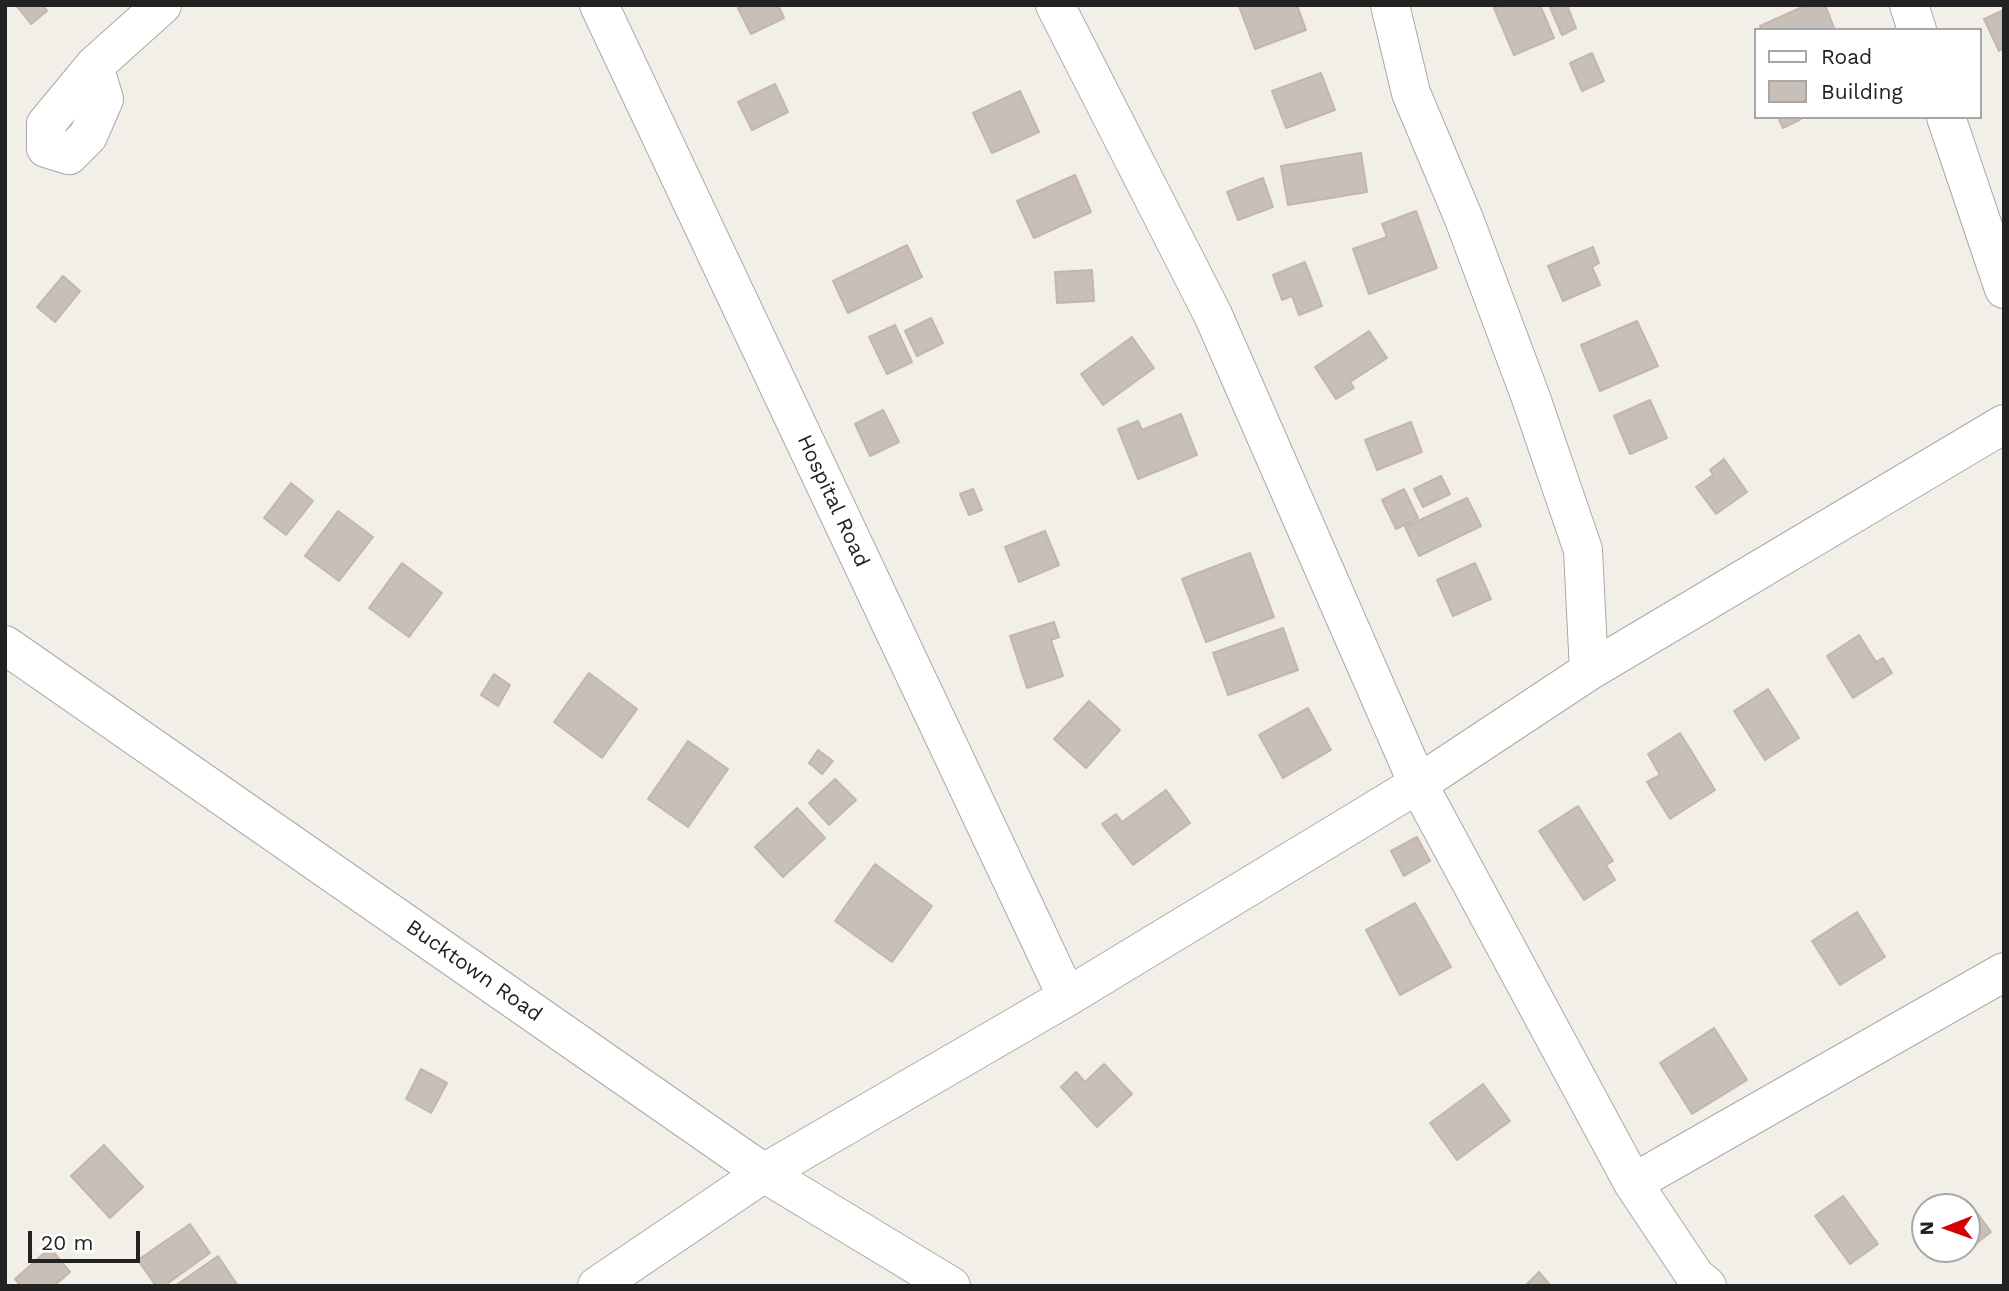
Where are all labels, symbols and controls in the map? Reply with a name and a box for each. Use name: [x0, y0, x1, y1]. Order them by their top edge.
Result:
legend: [1754, 28, 1981, 119]
text: Road: [1821, 44, 1872, 69]
text: Building: [1821, 79, 1903, 104]
street label: Hospital Road: [791, 431, 875, 571]
street label: Bucktown Road: [401, 915, 547, 1027]
north arrow: [1911, 1193, 1981, 1263]
scale bar: [32, 1218, 144, 1262]
text: N: [1915, 1221, 1938, 1236]
text: 20 m: [41, 1230, 93, 1255]

